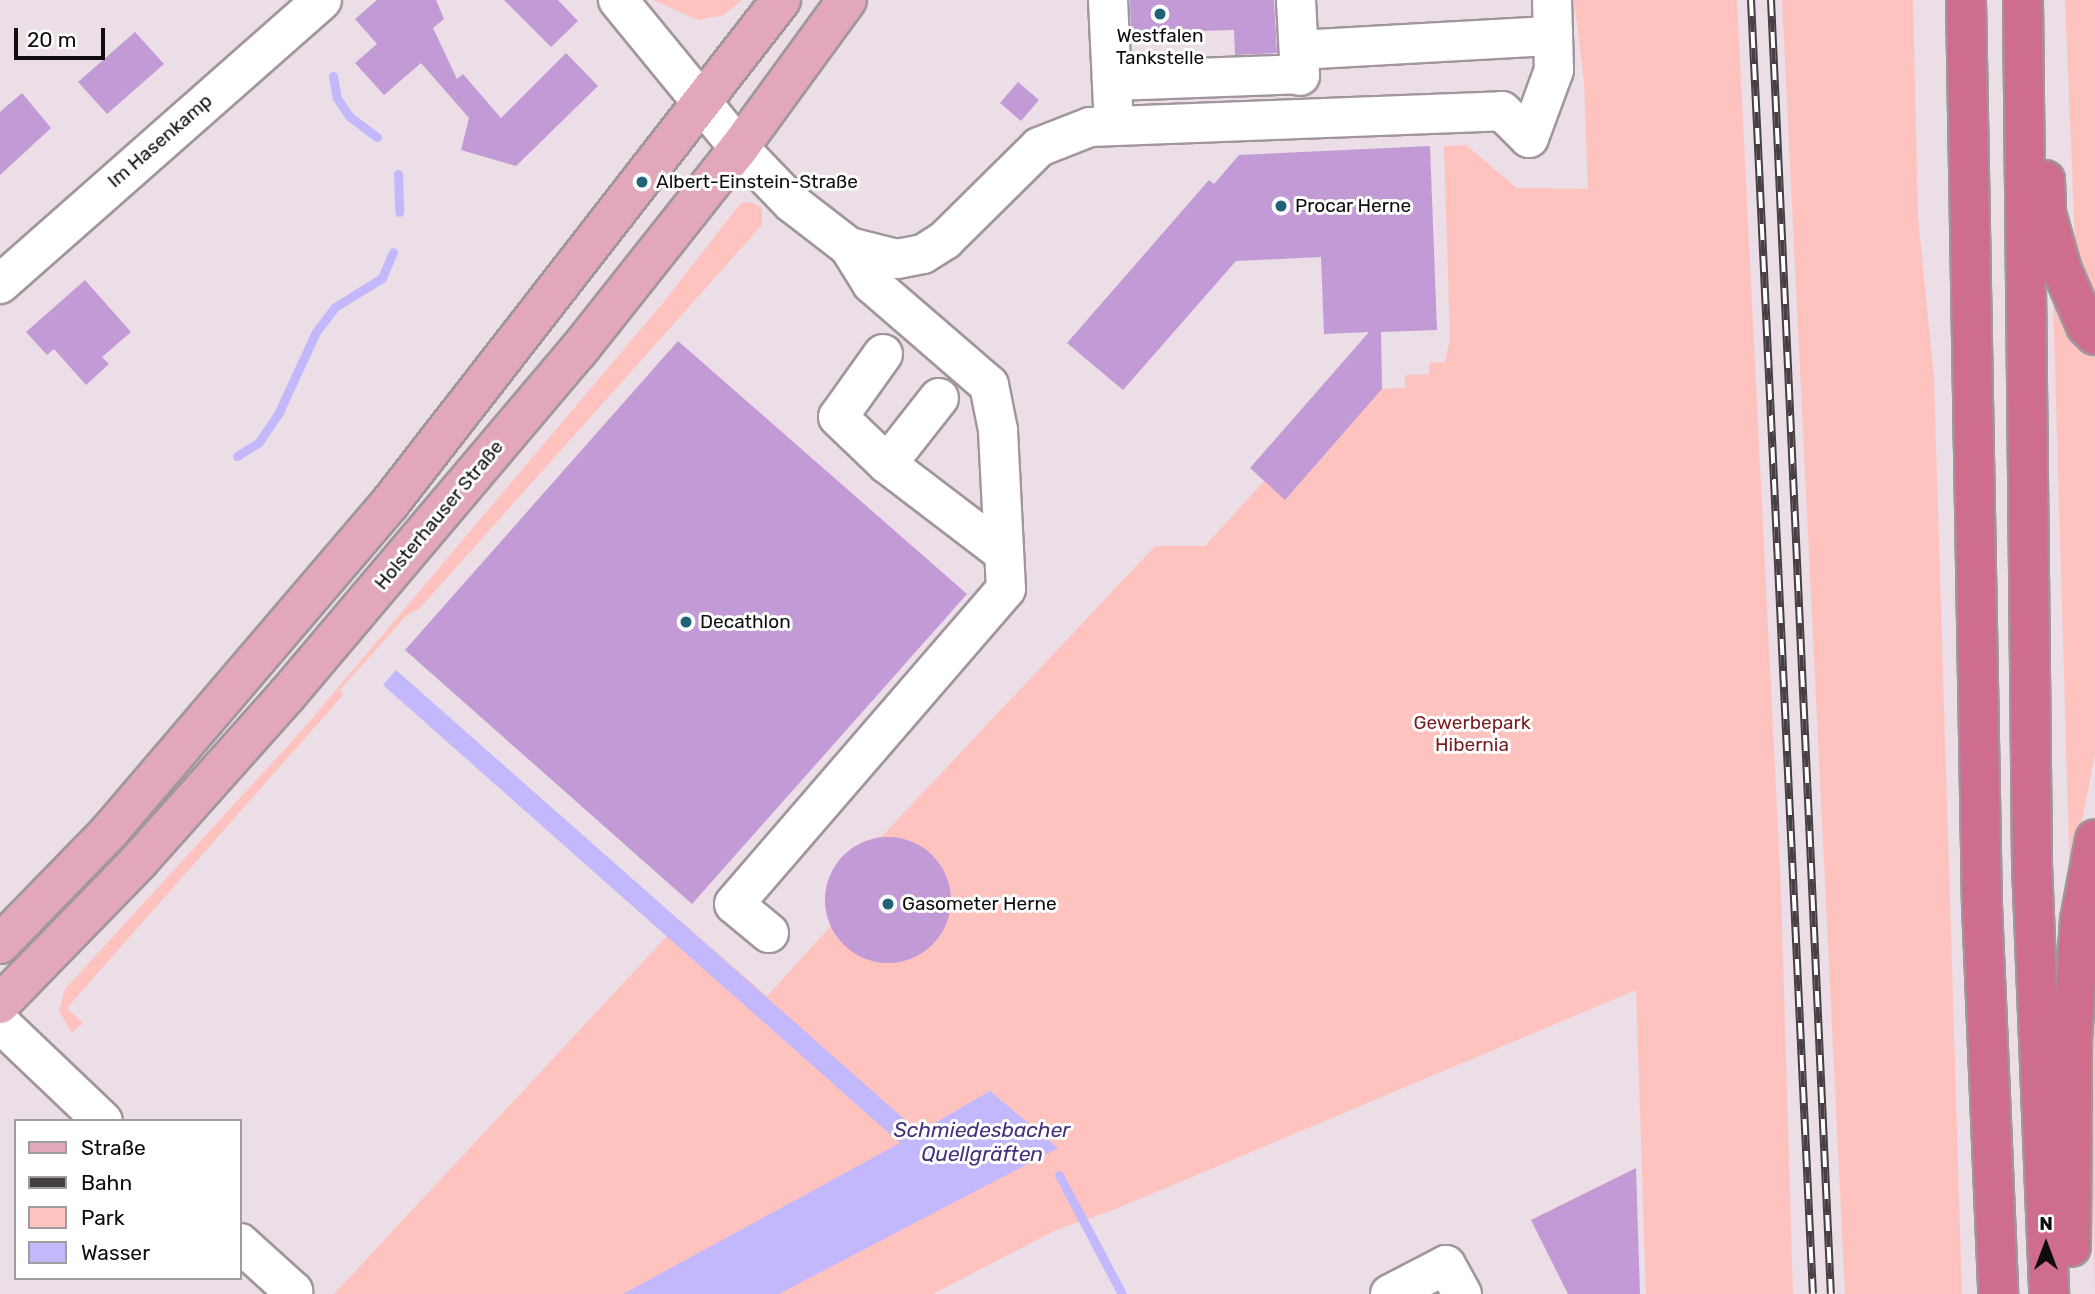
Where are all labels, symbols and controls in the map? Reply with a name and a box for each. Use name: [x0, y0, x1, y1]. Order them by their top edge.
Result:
marker: Westfalen Tankstelle: [1152, 6, 1168, 22]
scale bar: [18, 14, 108, 58]
place label: Westfalen Tankstelle: [1116, 25, 1204, 69]
text: 20 m: [27, 27, 76, 52]
street label: Im Hasenkamp: [103, 89, 217, 193]
place label: Albert-Einstein-Straße: [656, 171, 858, 193]
marker: Albert-Einstein-Straße: [634, 174, 650, 190]
place label: Procar Herne: [1295, 195, 1412, 217]
marker: Procar Herne: [1273, 198, 1289, 214]
street label: Holsterhauser Straße: [370, 436, 508, 594]
place label: Decathlon: [700, 611, 791, 633]
marker: Decathlon: [678, 614, 694, 630]
park label: Gewerbepark Hibernia: [1414, 712, 1530, 756]
place label: Gasometer Herne: [902, 893, 1057, 915]
marker: Gasometer Herne: [880, 896, 896, 912]
water label: Schmiedesbacher Quellgräften: [894, 1117, 1070, 1167]
legend: [14, 1119, 242, 1280]
text: Straße: [81, 1135, 146, 1160]
text: Bahn: [81, 1170, 132, 1195]
text: Park: [81, 1205, 125, 1230]
north arrow: [2011, 1210, 2081, 1280]
text: N: [2039, 1212, 2053, 1235]
text: Wasser: [81, 1240, 150, 1265]

